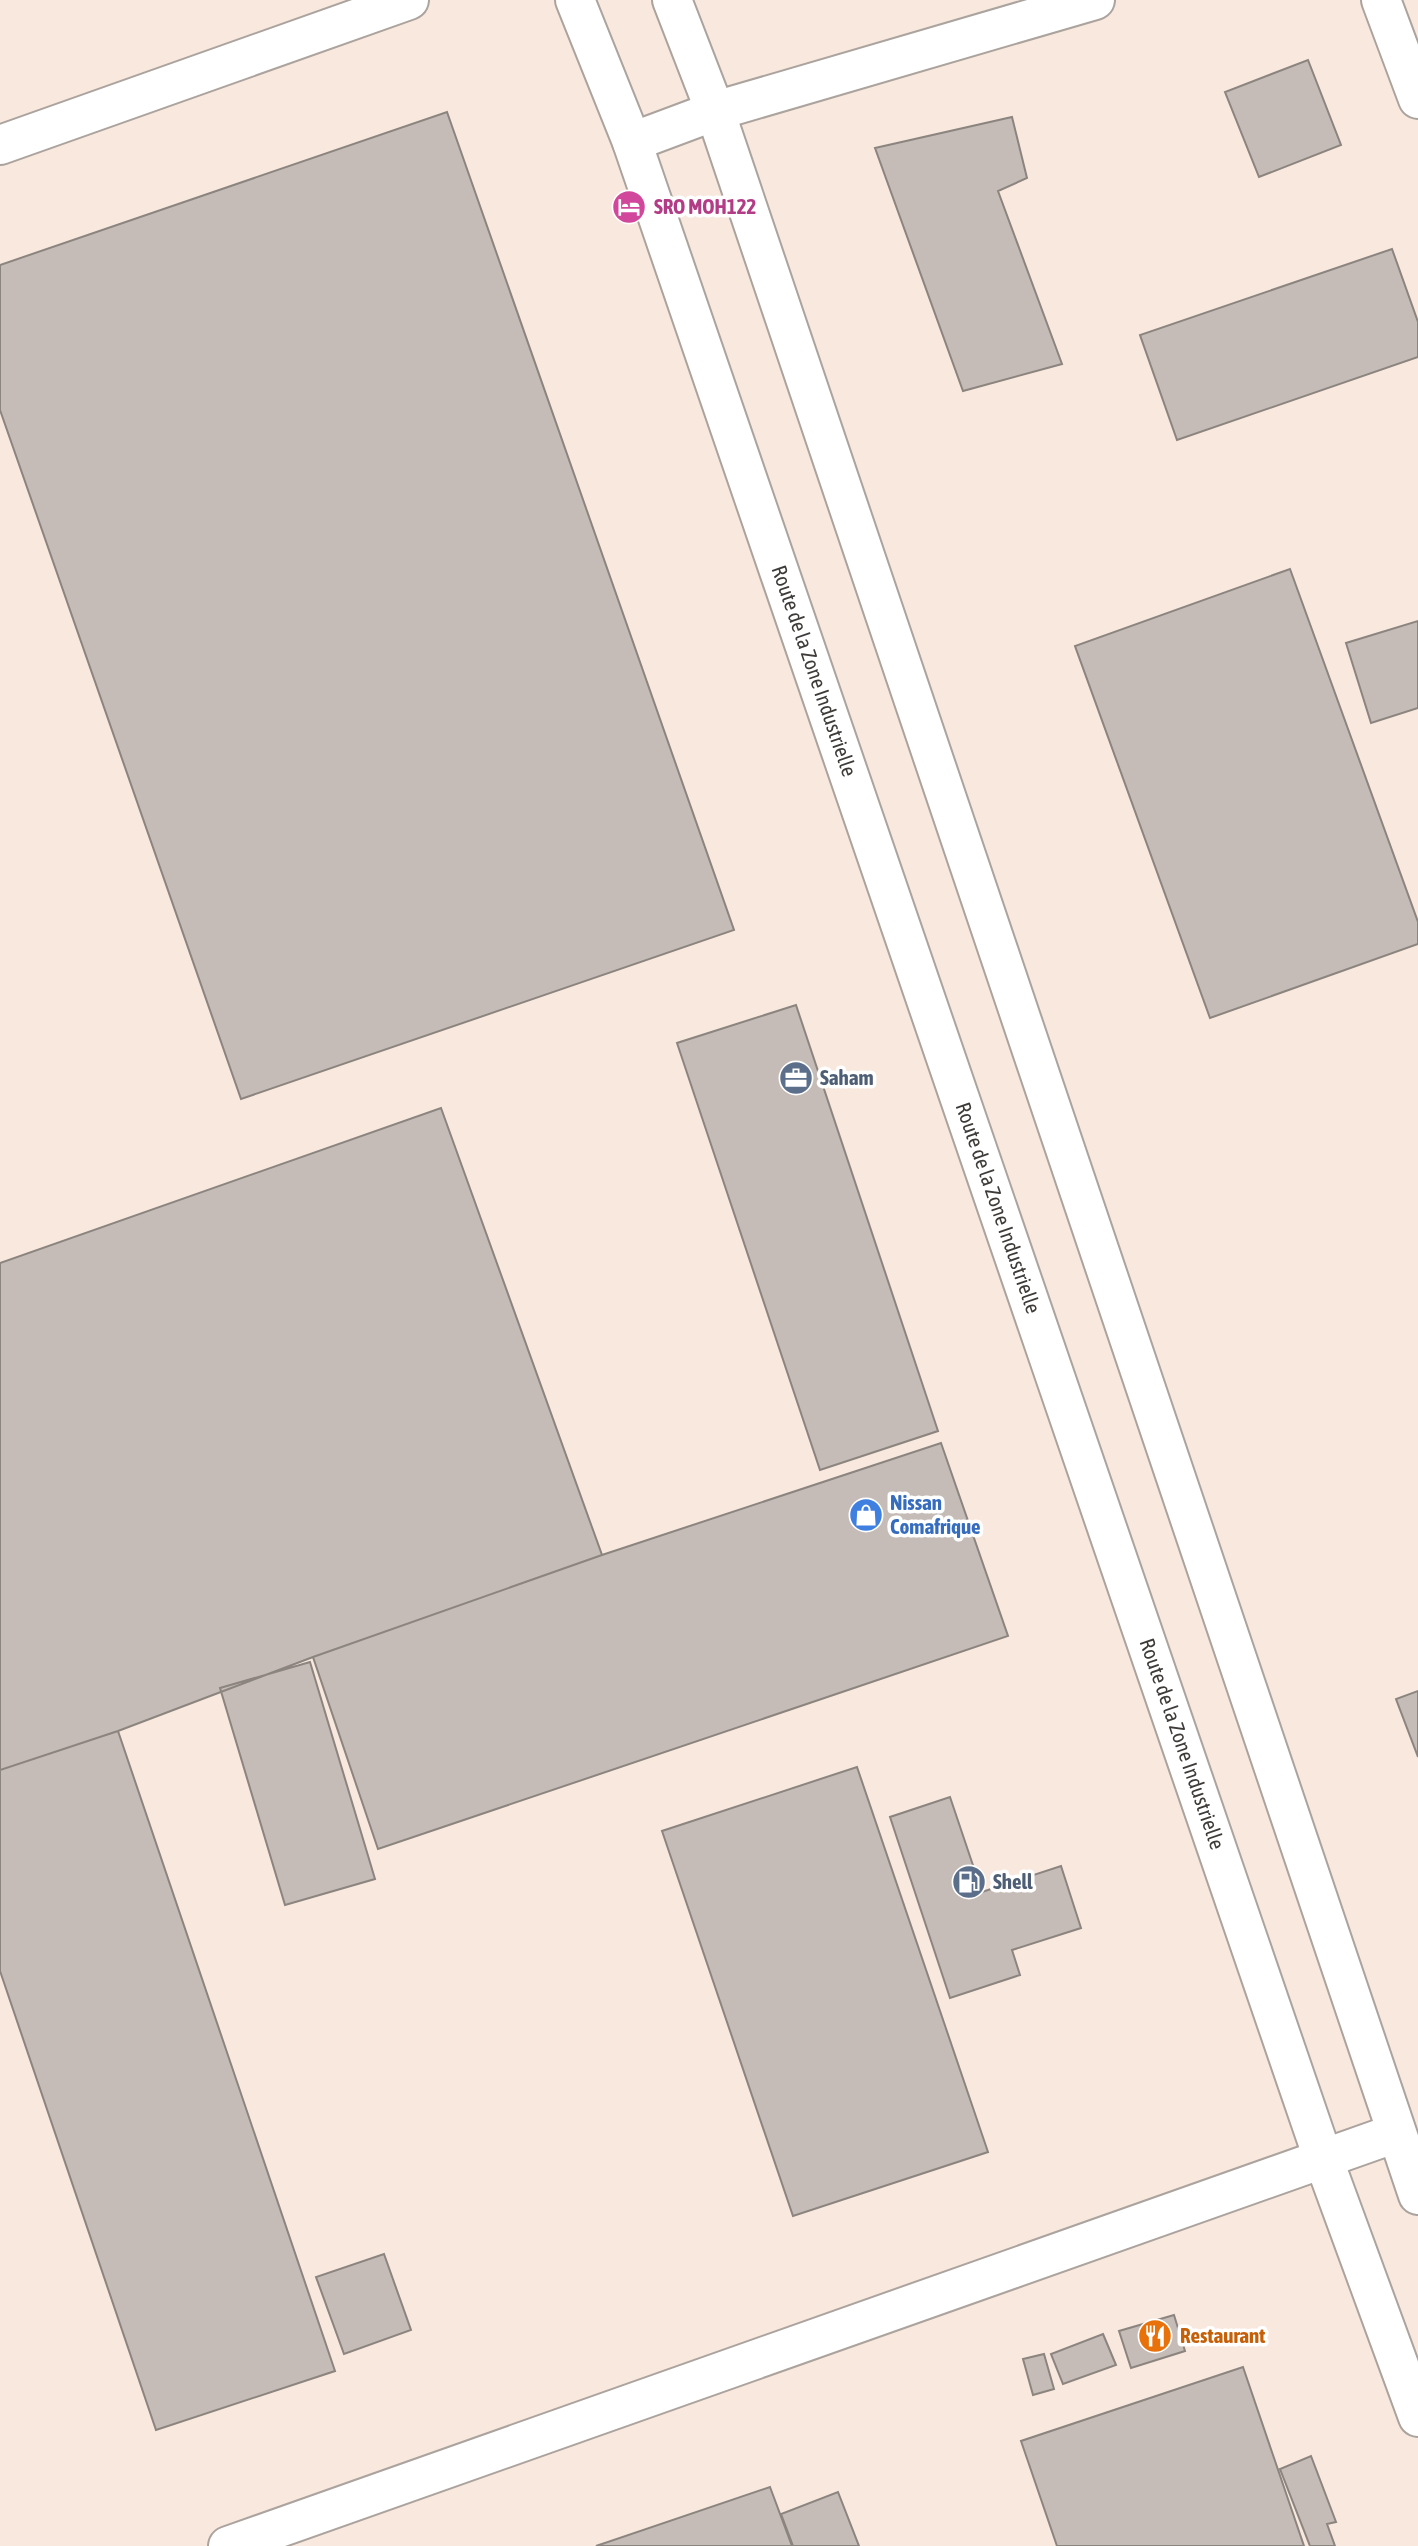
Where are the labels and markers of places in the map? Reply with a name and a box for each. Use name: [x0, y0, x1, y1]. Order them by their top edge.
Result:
hotel icon: SRO MOH122: [610, 188, 648, 226]
place label: SRO MOH122: [654, 194, 757, 218]
office icon: Saham: [777, 1059, 815, 1097]
place label: Saham: [820, 1065, 874, 1089]
place label: Nissan Comafrique: [890, 1490, 981, 1538]
shop icon: Nissan Comafrique: [847, 1496, 885, 1534]
fuel station icon: Shell: [950, 1863, 988, 1901]
place label: Shell: [993, 1869, 1033, 1893]
restaurant icon: Restaurant: [1136, 2317, 1174, 2355]
place label: Restaurant: [1180, 2323, 1265, 2347]

